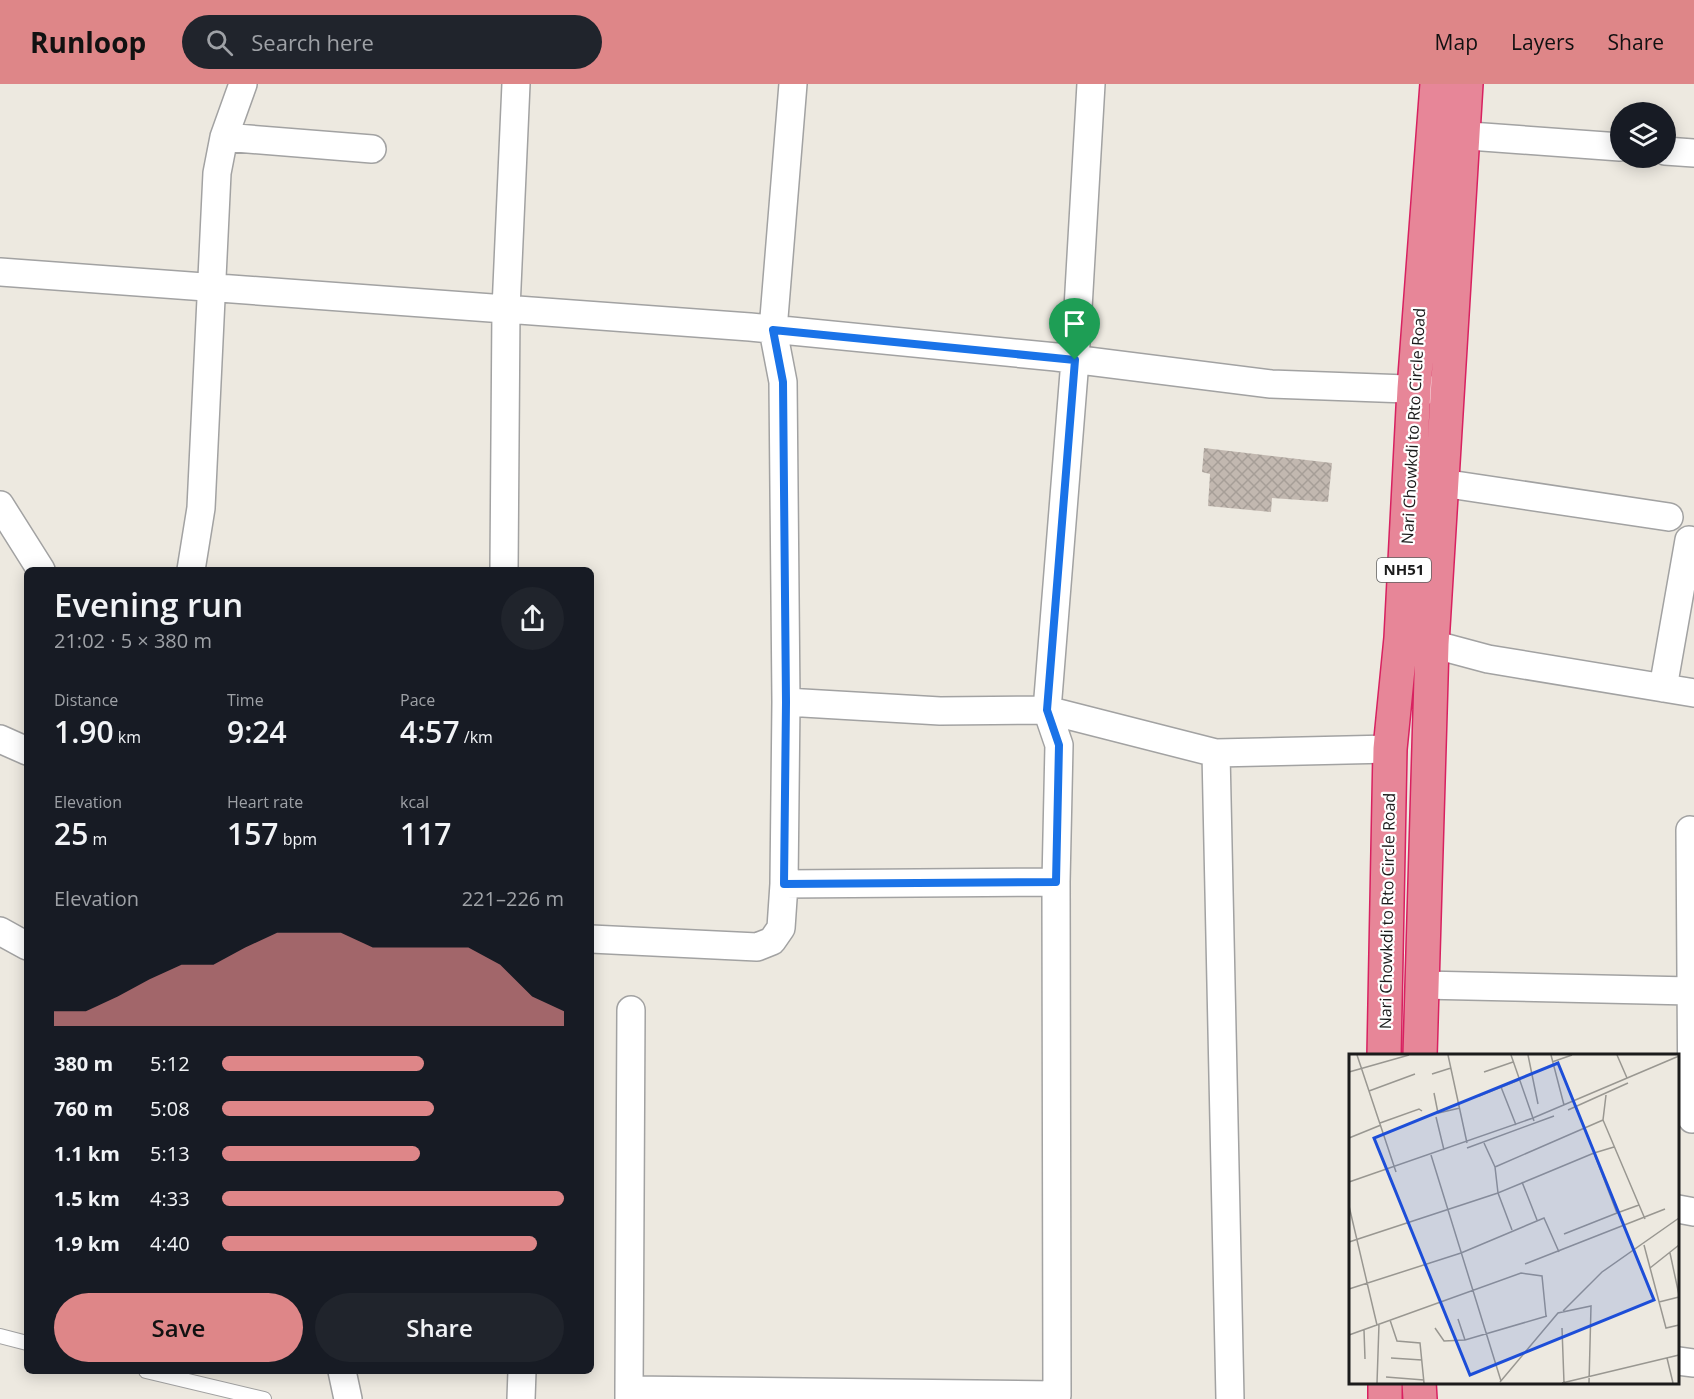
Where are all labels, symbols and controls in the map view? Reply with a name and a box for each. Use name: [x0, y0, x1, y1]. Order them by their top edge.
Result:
search box: [182, 15, 602, 69]
text: Runloop: [30, 23, 146, 61]
icon: search: [203, 26, 236, 59]
text: Search here: [251, 27, 374, 57]
text: Map: [1435, 28, 1478, 56]
text: Layers: [1511, 28, 1575, 56]
text: Share: [1608, 28, 1664, 56]
map controls: [1610, 102, 1676, 168]
button: layers: [1610, 102, 1676, 168]
pin: [1049, 298, 1100, 360]
icon: arrive: [1058, 307, 1091, 340]
street label: Nari Chowkdi to Rto Circle Road: [1396, 307, 1430, 545]
road number: NH51: [1377, 558, 1431, 582]
text: Evening run: [54, 582, 243, 627]
button: share: [501, 587, 564, 650]
text: 21:02 · 5 × 380 m: [54, 627, 212, 654]
text: Distance: [54, 689, 118, 711]
text: Time: [227, 689, 264, 711]
text: Pace: [400, 689, 435, 711]
text: 1.90: [54, 711, 114, 752]
text: 9:24: [227, 711, 287, 752]
text: 4:57: [400, 711, 460, 752]
text: km: [114, 726, 141, 748]
text: /km: [460, 726, 493, 748]
text: Elevation: [54, 791, 122, 813]
text: Heart rate: [227, 791, 303, 813]
text: kcal: [400, 791, 429, 813]
street label: Nari Chowkdi to Rto Circle Road: [1374, 793, 1400, 1029]
text: 25: [54, 813, 88, 854]
text: 157: [227, 813, 278, 854]
text: 117: [400, 813, 451, 854]
text: m: [88, 828, 107, 850]
text: bpm: [278, 828, 317, 850]
text: Elevation: [54, 885, 139, 912]
text: 221–226 m: [462, 885, 564, 912]
text: 380 m: [54, 1050, 113, 1077]
text: 5:12: [150, 1050, 190, 1077]
inset map: [1349, 1054, 1679, 1384]
text: 760 m: [54, 1095, 113, 1122]
text: 5:08: [150, 1095, 190, 1122]
text: 1.1 km: [54, 1140, 120, 1167]
text: 5:13: [150, 1140, 190, 1167]
text: 1.5 km: [54, 1185, 120, 1212]
text: 4:33: [150, 1185, 190, 1212]
text: 1.9 km: [54, 1230, 120, 1257]
text: 4:40: [150, 1230, 190, 1257]
button: Save: [54, 1293, 303, 1362]
button: Share: [315, 1293, 564, 1362]

